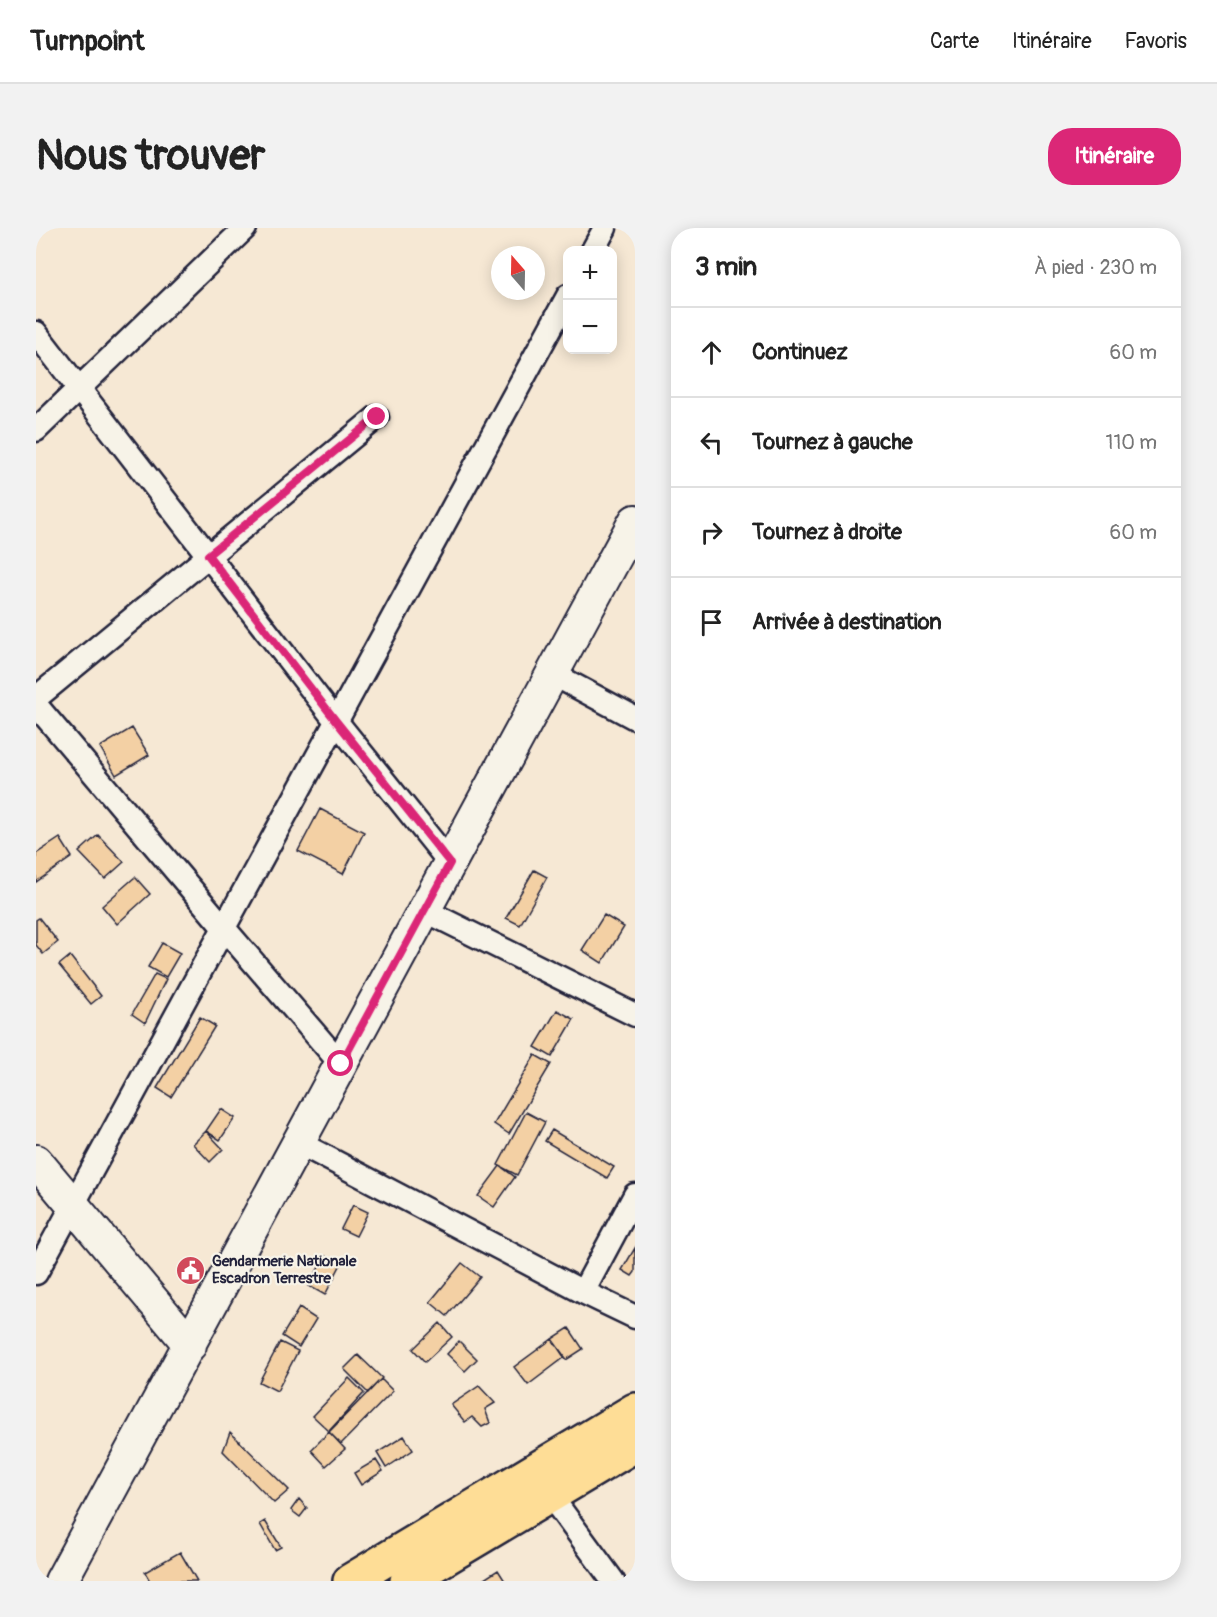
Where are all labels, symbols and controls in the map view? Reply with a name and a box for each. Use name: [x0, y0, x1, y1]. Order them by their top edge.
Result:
text: Turnpoint: [30, 24, 144, 59]
text: Carte: [930, 28, 979, 55]
text: Itinéraire: [1012, 28, 1092, 55]
text: Favoris: [1125, 28, 1187, 55]
button: Itinéraire: [1048, 128, 1181, 185]
text: Nous trouver: [36, 130, 265, 182]
north arrow: [491, 246, 545, 300]
map controls: [563, 246, 617, 354]
button: +: [563, 246, 617, 300]
text: 3 min: [695, 251, 757, 283]
text: À pied · 230 m: [1034, 255, 1157, 280]
button: −: [563, 300, 617, 354]
icon: ahead: [695, 336, 728, 369]
text: Continuez: [752, 338, 848, 366]
text: 60 m: [1110, 340, 1157, 365]
route end: [363, 403, 389, 429]
icon: left: [695, 426, 728, 459]
text: Tournez à gauche: [752, 428, 913, 456]
text: 110 m: [1106, 430, 1157, 455]
icon: right: [695, 516, 728, 549]
text: Tournez à droite: [752, 518, 902, 546]
text: 60 m: [1110, 520, 1157, 545]
icon: arrive: [695, 606, 728, 639]
text: Arrivée à destination: [752, 608, 942, 636]
route start: [327, 1050, 353, 1076]
place label: Gendarmerie Nationale Escadron Terrestre: [212, 1252, 357, 1288]
public building icon: Gendarmerie Nationale Escadron Terrestre: [175, 1254, 207, 1286]

